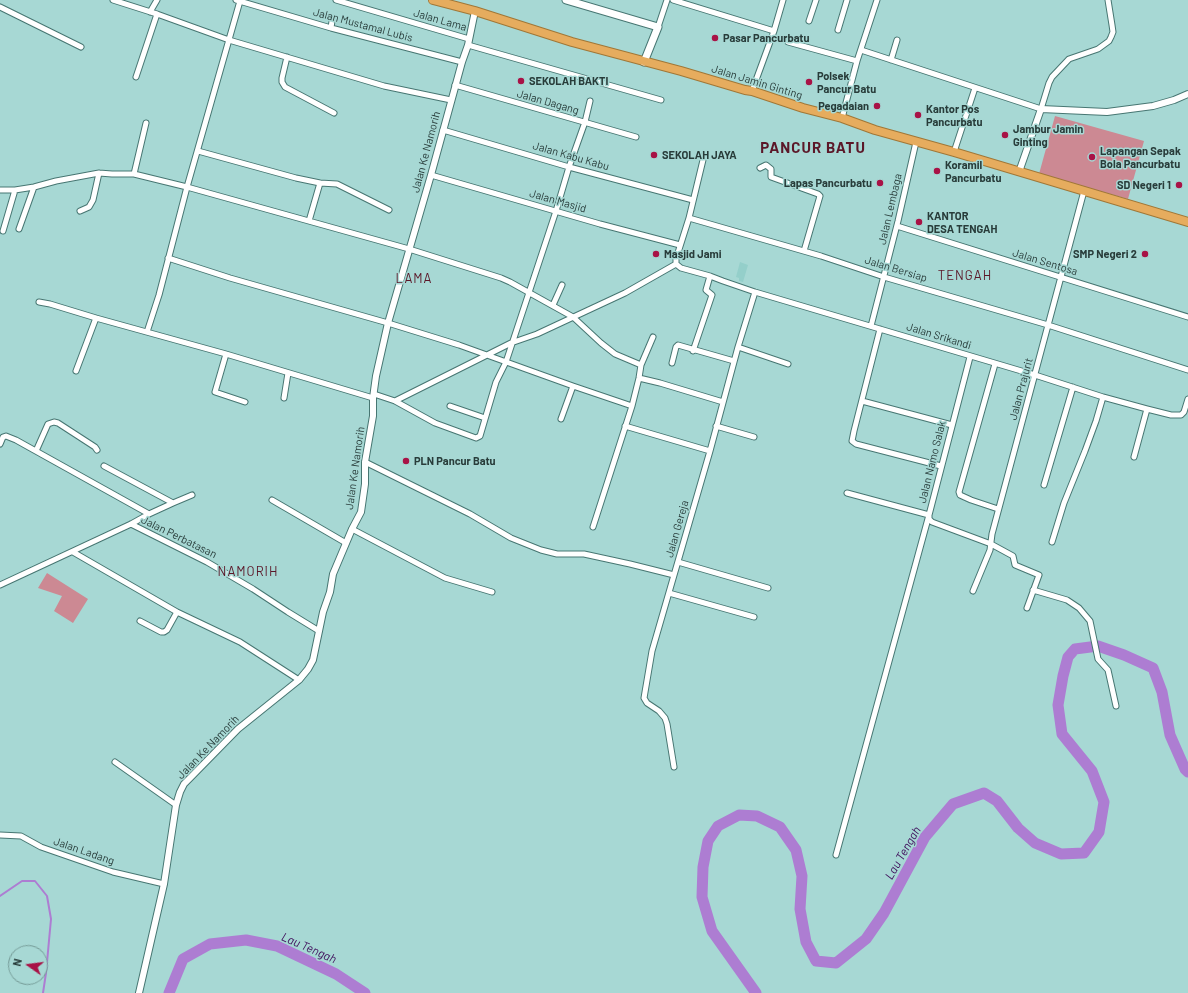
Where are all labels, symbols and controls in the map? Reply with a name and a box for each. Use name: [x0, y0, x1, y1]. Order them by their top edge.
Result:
street label: Jalan Mustamal Lubis: [312, 5, 414, 45]
street label: Jalan Lama: [412, 6, 468, 34]
place label: Pasar Pancurbatu: [723, 31, 810, 45]
marker: Pasar Pancurbatu: [710, 33, 720, 43]
street label: Jalan Jamin Ginting: [710, 62, 804, 102]
place label: Polsek Pancur Batu: [817, 69, 876, 95]
place label: SEKOLAH BAKTI: [529, 74, 608, 88]
marker: SEKOLAH BAKTI: [516, 76, 526, 86]
marker: Polsek Pancur Batu: [804, 77, 814, 87]
street label: Jalan Dagang: [515, 87, 581, 117]
place label: Pegadaian: [818, 99, 869, 113]
marker: Pegadaian: [872, 101, 882, 111]
place label: Kantor Pos Pancurbatu: [926, 102, 982, 128]
street label: Jalan Ke Namorih: [409, 110, 443, 194]
marker: Kantor Pos Pancurbatu: [913, 110, 923, 120]
place label: Jambur Jamin Ginting: [1013, 122, 1083, 148]
marker: Jambur Jamin Ginting: [1000, 130, 1010, 140]
street label: Jalan Kabu Kabu: [531, 139, 611, 173]
district label: PANCUR BATU: [760, 139, 866, 157]
place label: Lapangan Sepak Bola Pancurbatu: [1100, 144, 1181, 170]
place label: SEKOLAH JAYA: [662, 148, 737, 162]
marker: SEKOLAH JAYA: [649, 150, 659, 160]
marker: Lapangan Sepak Bola Pancurbatu: [1087, 152, 1097, 162]
place label: Koramil Pancurbatu: [945, 158, 1001, 184]
marker: Koramil Pancurbatu: [932, 166, 942, 176]
street label: Jalan Lembaga: [875, 172, 905, 246]
place label: Lapas Pancurbatu: [784, 176, 872, 190]
marker: Lapas Pancurbatu: [875, 178, 885, 188]
place label: SD Negeri 1: [1117, 178, 1171, 192]
marker: SD Negeri 1: [1174, 180, 1184, 190]
street label: Jalan Masjid: [528, 187, 588, 215]
place label: KANTOR DESA TENGAH: [927, 209, 997, 235]
marker: KANTOR DESA TENGAH: [914, 217, 924, 227]
street label: Jalan Sentosa: [1011, 246, 1079, 278]
place label: Masjid Jami: [664, 247, 721, 261]
place label: SMP Negeri 2: [1073, 247, 1137, 261]
marker: Masjid Jami: [651, 249, 661, 259]
marker: SMP Negeri 2: [1140, 249, 1150, 259]
street label: Jalan Bersiap: [863, 253, 929, 285]
district label: TENGAH: [938, 268, 992, 284]
district label: LAMA: [395, 271, 433, 287]
street label: Jalan Srikandi: [905, 320, 973, 352]
street label: Jalan Prajurit: [1006, 356, 1036, 422]
street label: Jalan Namo Salak: [915, 420, 949, 504]
street label: Jalan Ke Namorih: [343, 426, 367, 510]
place label: PLN Pancur Batu: [414, 454, 496, 468]
marker: PLN Pancur Batu: [401, 456, 411, 466]
street label: Jalan Gereja: [663, 499, 691, 559]
street label: Jalan Perbatasan: [139, 513, 219, 561]
district label: NAMORIH: [218, 564, 278, 580]
street label: Jalan Ke Namorih: [174, 712, 242, 782]
water label: Lau Tengah: [882, 824, 924, 882]
street label: Jalan Ladang: [52, 834, 116, 868]
water label: Lau Tengah: [279, 929, 339, 967]
north arrow: [8, 945, 48, 985]
text: N: [10, 957, 24, 967]

